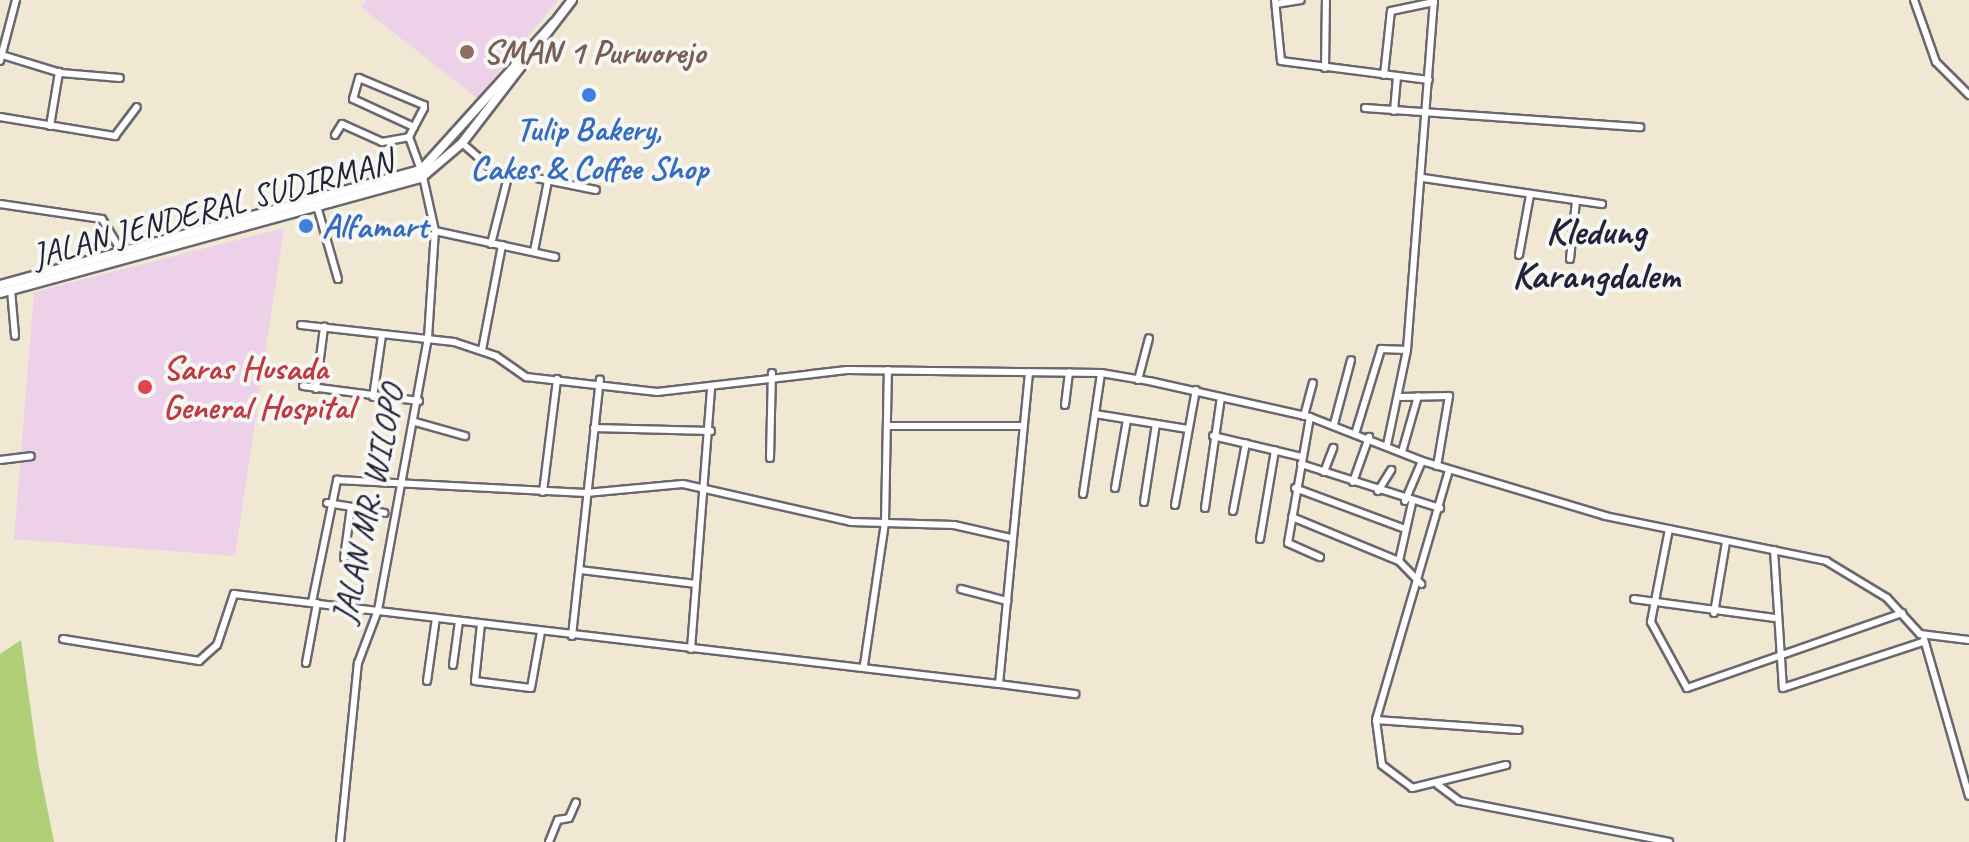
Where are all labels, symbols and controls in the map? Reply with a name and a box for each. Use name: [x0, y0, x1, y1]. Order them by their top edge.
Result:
place label: SMAN 1 Purworejo: [483, 32, 705, 72]
marker: SMAN 1 Purworejo: [458, 43, 476, 61]
marker: Tulip Bakery, Cakes & Coffee Shop: [580, 86, 598, 104]
place label: Tulip Bakery, Cakes & Coffee Shop: [470, 108, 708, 188]
street label: JALAN JENDERAL SUDIRMAN: [28, 140, 396, 276]
place label: Alfamart: [322, 206, 428, 246]
district label: Kledung Karangdalem: [1512, 209, 1680, 298]
marker: Alfamart: [297, 217, 315, 235]
place label: Saras Husada General Hospital: [163, 347, 354, 426]
marker: Saras Husada General Hospital: [134, 376, 156, 398]
street label: JALAN MR. WILOPO: [323, 381, 413, 627]

